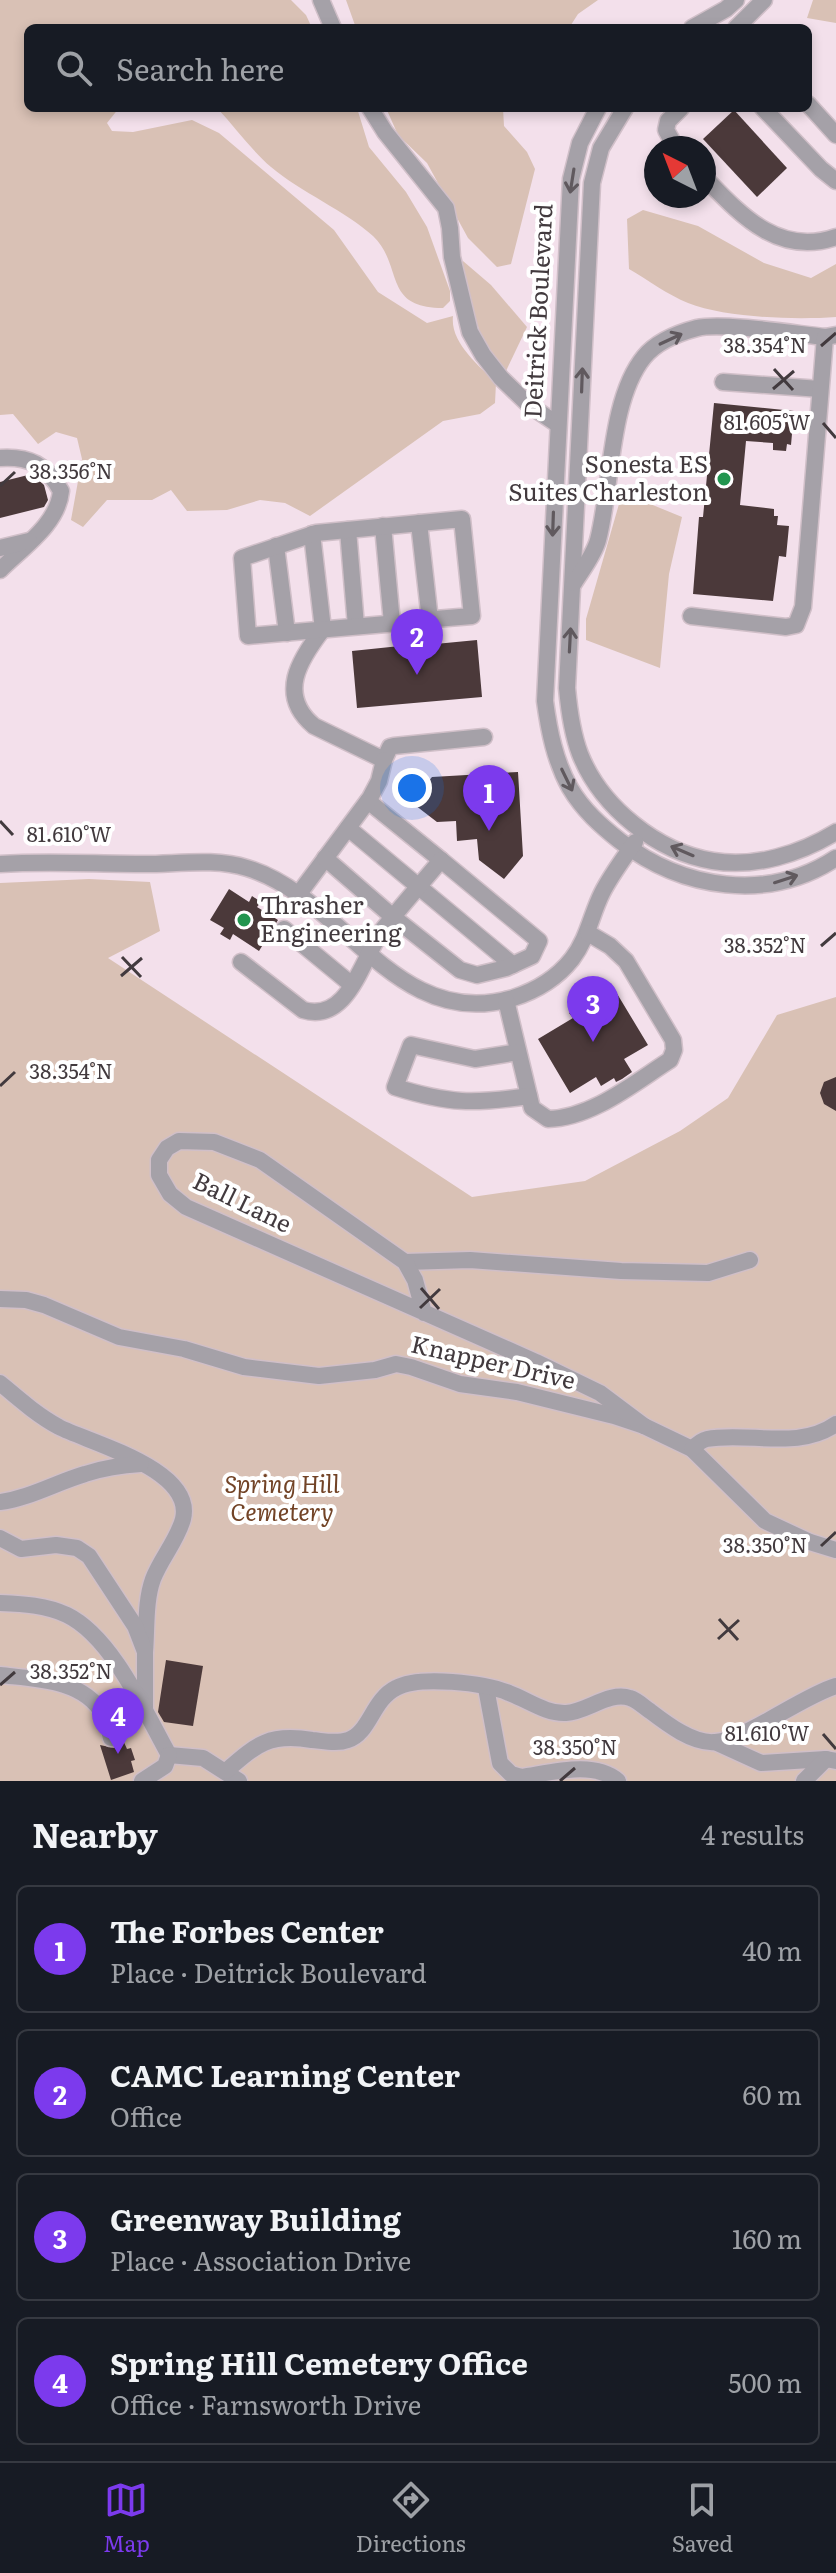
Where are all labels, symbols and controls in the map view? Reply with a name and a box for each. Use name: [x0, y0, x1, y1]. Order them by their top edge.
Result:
search box: [24, 24, 812, 112]
icon: search: [52, 46, 96, 90]
text: Search here: [116, 46, 284, 90]
north arrow: [644, 136, 716, 208]
one-way arrow: [564, 168, 579, 193]
street label: Deitrick Boulevard: [513, 202, 560, 419]
text: 38.354°N: [723, 329, 807, 359]
one-way arrow: [658, 330, 682, 345]
one-way arrow: [575, 367, 590, 394]
text: 81.605°W: [724, 406, 811, 436]
place label: Sonesta ES Suites Charleston: [508, 445, 708, 508]
text: 38.356°N: [29, 455, 113, 485]
marker: Sonesta ES Suites Charleston: [715, 470, 733, 488]
one-way arrow: [546, 510, 561, 537]
pin: 2: [391, 609, 443, 675]
one-way arrow: [563, 627, 578, 654]
pin: 1: [463, 765, 515, 831]
your location: [392, 768, 432, 808]
one-way arrow: [560, 768, 575, 792]
text: 81.610°W: [27, 818, 111, 848]
one-way arrow: [670, 842, 695, 857]
one-way arrow: [774, 870, 799, 885]
place label: Thrasher Engineering: [260, 886, 402, 949]
marker: Thrasher Engineering: [235, 911, 253, 929]
text: 38.352°N: [724, 929, 806, 959]
pin: 3: [567, 976, 619, 1042]
text: 38.354°N: [29, 1055, 113, 1085]
street label: Ball Lane: [188, 1162, 298, 1240]
street label: Knapper Drive: [408, 1325, 579, 1396]
park label: Spring Hill Cemetery: [225, 1465, 340, 1528]
text: 38.350°N: [723, 1529, 807, 1559]
text: 38.352°N: [30, 1655, 112, 1685]
pin: 4: [92, 1688, 144, 1754]
text: 81.610°W: [725, 1717, 809, 1747]
text: 38.350°N: [533, 1731, 617, 1761]
text: Nearby: [32, 1808, 158, 1858]
text: 4 results: [701, 1814, 804, 1853]
text: The Forbes Center: [110, 1908, 384, 1952]
text: 1: [55, 1930, 65, 1969]
text: 40 m: [742, 1930, 802, 1969]
text: Place · Deitrick Boulevard: [110, 1952, 427, 1991]
text: CAMC Learning Center: [110, 2052, 460, 2096]
text: 2: [53, 2074, 67, 2113]
text: 60 m: [743, 2074, 802, 2113]
text: Office: [110, 2096, 182, 2135]
text: Greenway Building: [110, 2196, 401, 2240]
text: 3: [53, 2218, 67, 2257]
text: 160 m: [732, 2218, 802, 2257]
text: Place · Association Drive: [110, 2240, 411, 2279]
text: Spring Hill Cemetery Office: [110, 2340, 528, 2384]
text: 4: [52, 2362, 68, 2401]
text: 500 m: [728, 2362, 802, 2401]
text: Office · Farnsworth Drive: [110, 2384, 421, 2423]
tab: Map: [103, 2478, 150, 2559]
tab: Directions: [356, 2478, 466, 2559]
tab: Saved: [672, 2478, 733, 2559]

